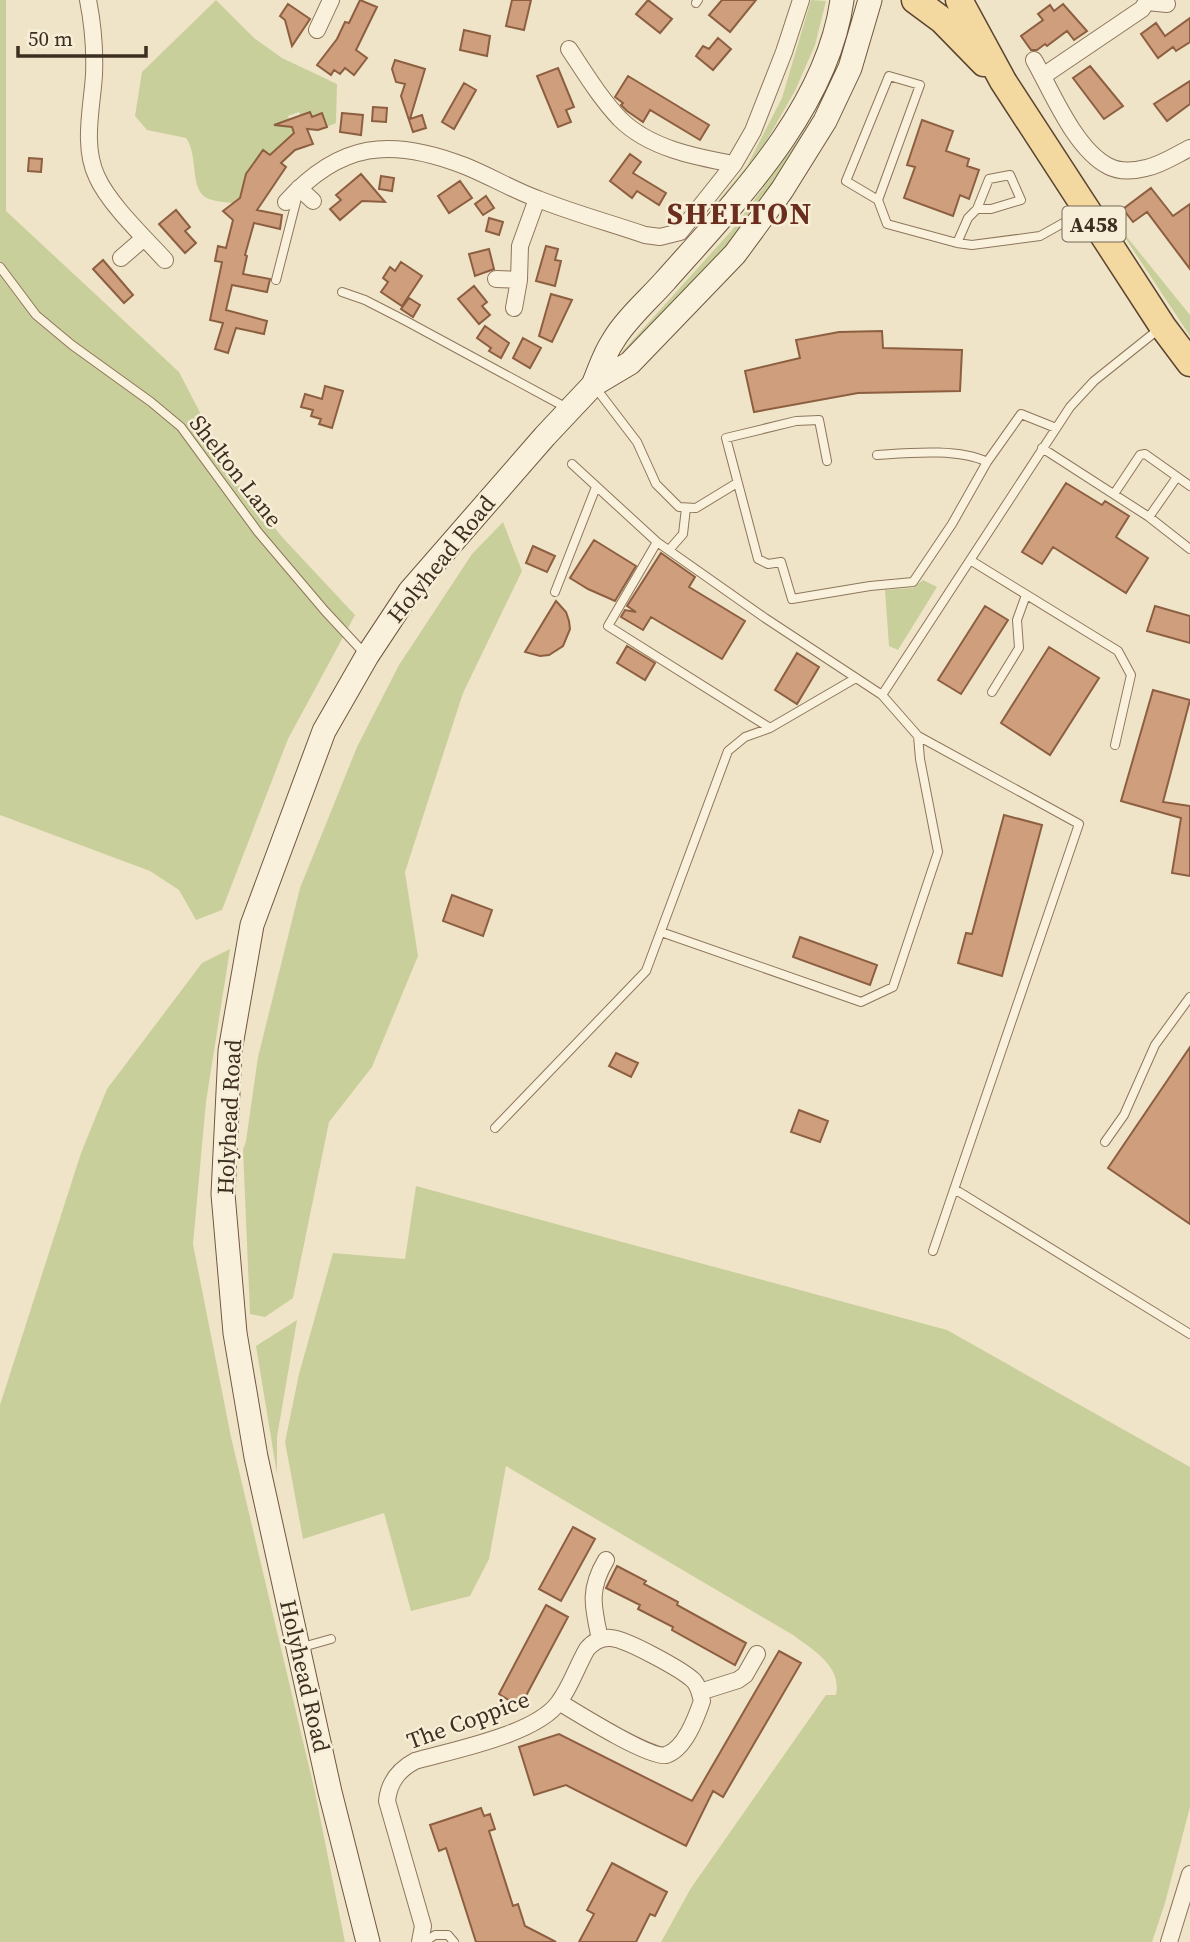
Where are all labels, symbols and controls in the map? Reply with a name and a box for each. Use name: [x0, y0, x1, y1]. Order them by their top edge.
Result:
scale bar: [18, 14, 145, 58]
text: 50 m: [28, 24, 73, 53]
district label: SHELTON: [667, 193, 813, 234]
road number: A458: [1062, 206, 1126, 242]
street label: Shelton Lane: [182, 408, 290, 534]
street label: Holyhead Road: [380, 488, 502, 630]
street label: Holyhead Road: [209, 1038, 249, 1196]
street label: Holyhead Road: [272, 1597, 338, 1755]
street label: The Coppice: [402, 1683, 534, 1757]

